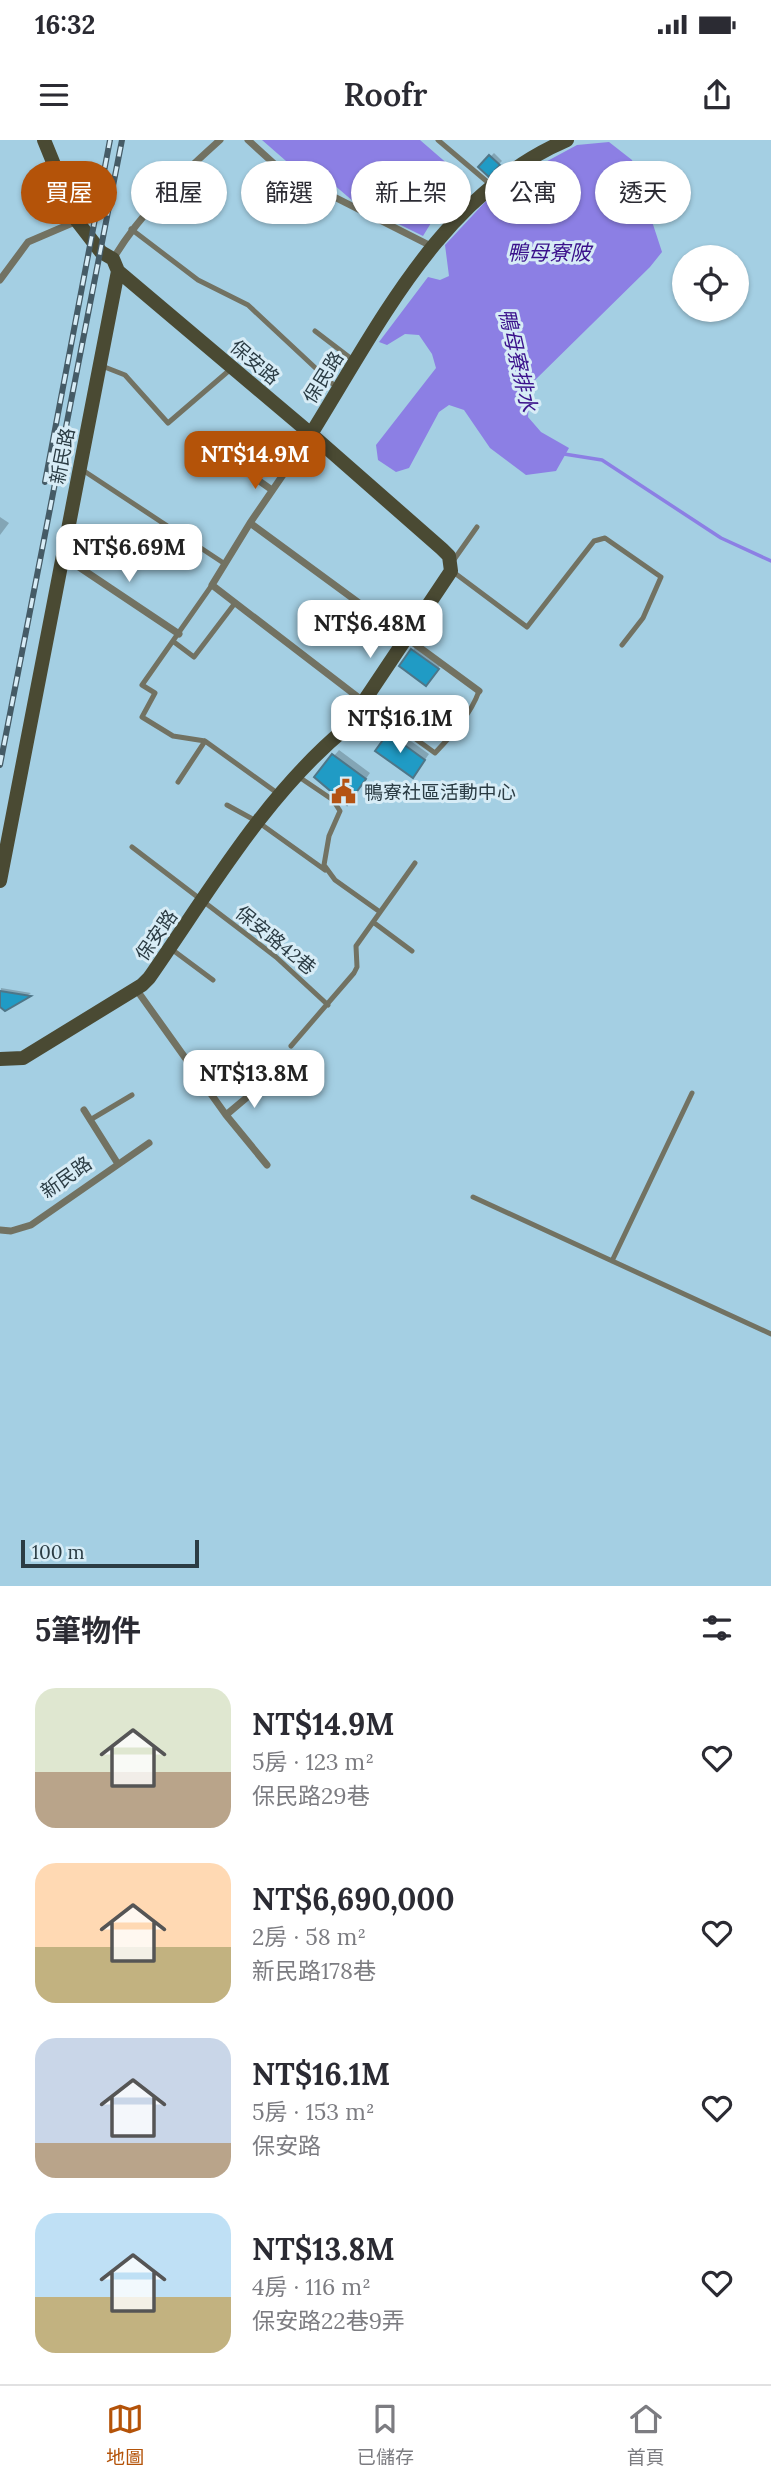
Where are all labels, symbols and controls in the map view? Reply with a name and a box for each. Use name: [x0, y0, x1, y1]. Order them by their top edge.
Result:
text: 16:32: [35, 8, 95, 41]
text: Roofr: [344, 74, 427, 115]
icon: menu: [35, 76, 73, 114]
icon: share: [698, 76, 736, 114]
chip: 買屋: [21, 161, 117, 224]
chip: 租屋: [131, 161, 227, 224]
chip: 篩選: [241, 161, 337, 224]
chip: 新上架: [351, 161, 471, 224]
chip: 公寓: [485, 161, 581, 224]
chip: 透天: [595, 161, 691, 224]
water label: 鴨母寮陂: [507, 239, 594, 266]
map controls: [672, 245, 749, 322]
button: locate: [672, 245, 749, 322]
water label: 鴨母寮排水: [493, 306, 543, 415]
street label: 保安路: [225, 334, 285, 390]
street label: 保民路: [298, 346, 348, 408]
street label: 新民路: [45, 426, 79, 486]
pin: NT$14.9M: [183, 432, 327, 491]
text: NT$14.9M: [200, 439, 310, 468]
pin: NT$6.69M: [57, 524, 201, 584]
text: NT$6.69M: [72, 532, 186, 561]
pin: NT$6.48M: [298, 601, 442, 660]
text: NT$6.48M: [314, 608, 426, 637]
pin: NT$16.1M: [328, 696, 472, 755]
text: NT$16.1M: [347, 703, 453, 732]
public building icon: 鴨寮社區活動中心: [330, 778, 358, 806]
place label: 鴨寮社區活動中心: [364, 780, 516, 804]
street label: 保安路42巷: [231, 900, 321, 980]
street label: 保安路: [130, 905, 182, 965]
pin: NT$13.8M: [182, 1051, 326, 1110]
text: NT$13.8M: [199, 1058, 309, 1087]
street label: 新民路: [36, 1151, 96, 1203]
scale bar: [21, 1537, 200, 1569]
text: 100 m: [32, 1540, 85, 1564]
icon: filters: [698, 1609, 736, 1647]
text: 5筆物件: [35, 1611, 141, 1649]
text: NT$14.9M: [252, 1705, 394, 1743]
icon: home: [91, 1716, 175, 1800]
icon: heart: [698, 1739, 736, 1777]
text: 5房 · 123 m²: [252, 1747, 374, 1776]
text: 保民路29巷: [252, 1781, 370, 1810]
text: NT$6,690,000: [252, 1880, 454, 1918]
icon: home: [91, 1891, 175, 1975]
icon: heart: [698, 1914, 736, 1952]
text: 2房 · 58 m²: [252, 1922, 366, 1951]
text: 新民路178巷: [252, 1956, 376, 1985]
text: NT$16.1M: [252, 2055, 390, 2093]
icon: home: [91, 2066, 175, 2150]
icon: heart: [698, 2089, 736, 2127]
text: 5房 · 153 m²: [252, 2097, 375, 2126]
text: 保安路: [252, 2131, 321, 2160]
text: NT$13.8M: [252, 2230, 395, 2268]
icon: home: [91, 2241, 175, 2325]
icon: heart: [698, 2264, 736, 2302]
text: 4房 · 116 m²: [252, 2272, 371, 2301]
text: 保安路22巷9弄: [252, 2306, 405, 2335]
tab: 地圖: [106, 2400, 144, 2469]
tab: 已儲存: [357, 2400, 414, 2469]
tab: 首頁: [627, 2400, 665, 2469]

